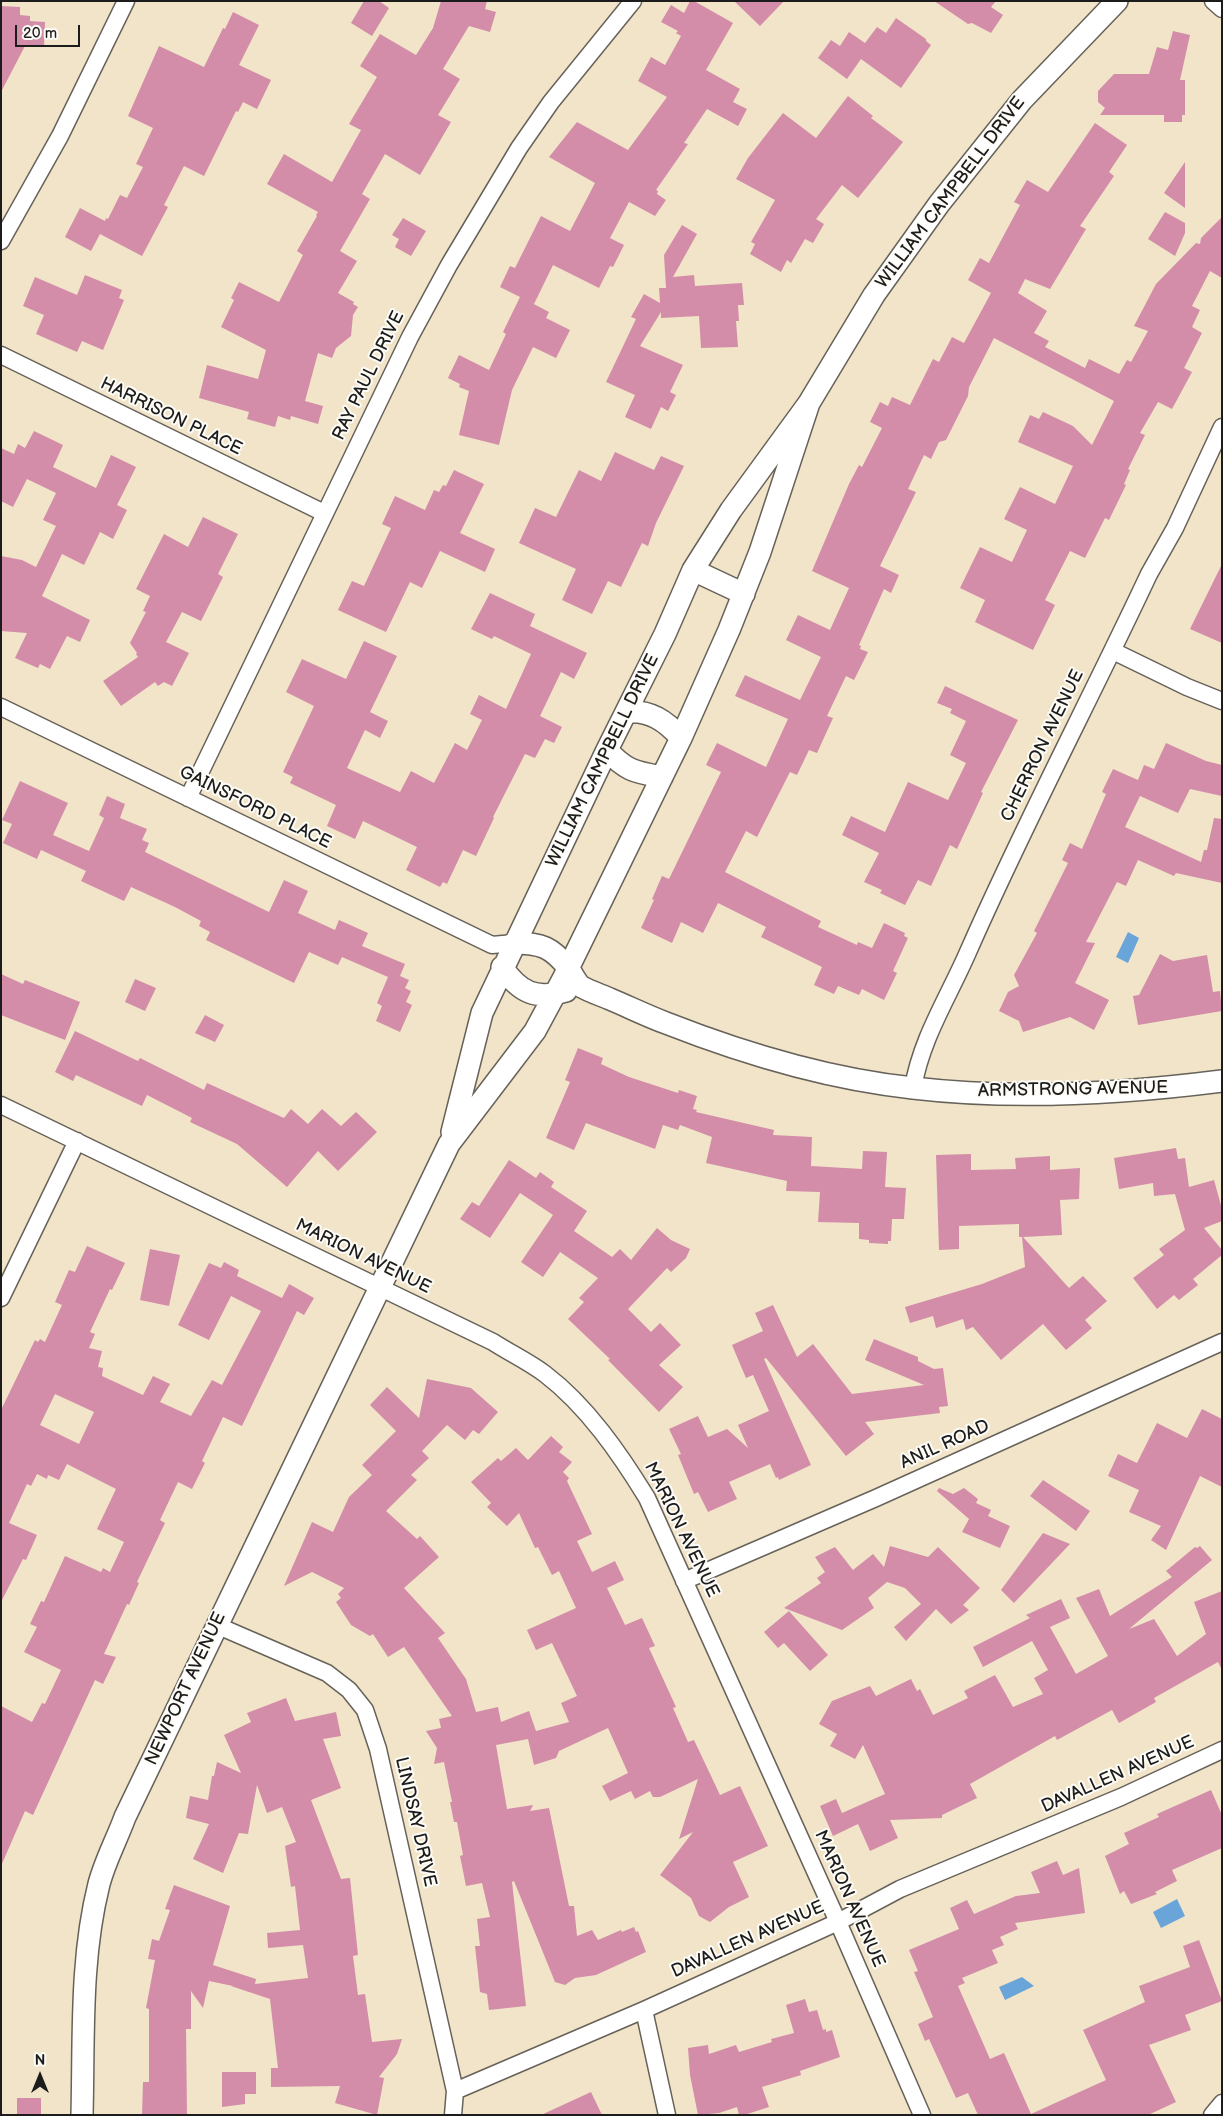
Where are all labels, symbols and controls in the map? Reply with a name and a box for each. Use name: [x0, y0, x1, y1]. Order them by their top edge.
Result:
scale bar: [18, 15, 82, 47]
text: 20 m: [23, 24, 57, 43]
street label: WILLIAM CAMPBELL DRIVE: [872, 93, 1030, 293]
street label: RAY PAUL DRIVE: [328, 308, 410, 444]
street label: HARRISON PLACE: [97, 373, 245, 461]
street label: WILLIAM CAMPBELL DRIVE: [542, 651, 664, 871]
street label: CHERRON AVENUE: [997, 666, 1089, 826]
street label: GAINSFORD PLACE: [176, 762, 334, 854]
street label: ARMSTRONG AVENUE: [978, 1078, 1168, 1102]
street label: MARION AVENUE: [292, 1215, 434, 1299]
street label: ANIL ROAD: [897, 1416, 993, 1474]
street label: MARION AVENUE: [639, 1459, 723, 1601]
street label: NEWPORT AVENUE: [141, 1609, 231, 1769]
street label: DAVALLEN AVENUE: [1038, 1732, 1198, 1818]
street label: LINDSAY DRIVE: [390, 1755, 440, 1889]
street label: MARION AVENUE: [809, 1827, 889, 1971]
street label: DAVALLEN AVENUE: [668, 1897, 828, 1983]
north arrow: [15, 2051, 65, 2101]
text: N: [35, 2052, 45, 2069]

